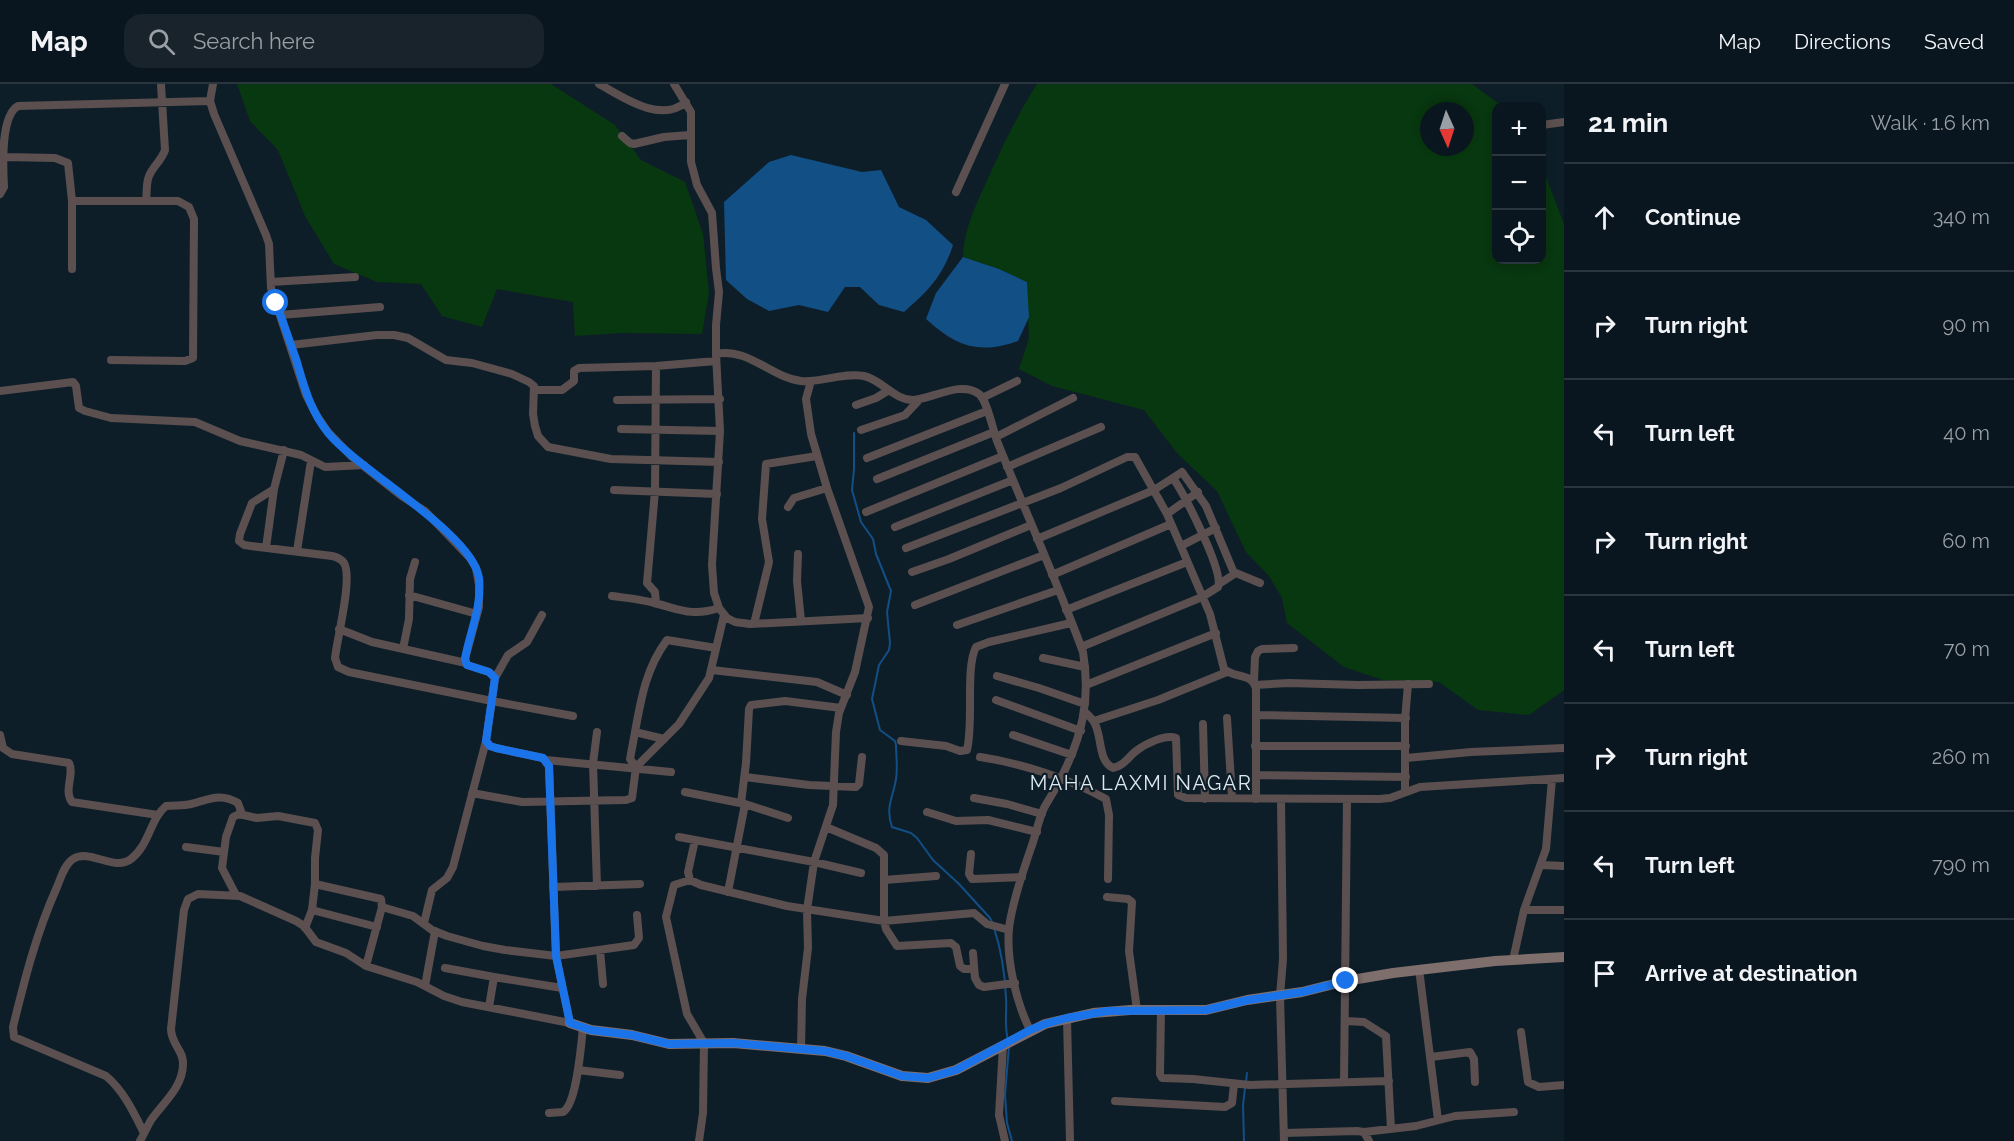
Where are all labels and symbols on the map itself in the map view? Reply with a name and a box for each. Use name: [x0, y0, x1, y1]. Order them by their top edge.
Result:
north arrow: [1420, 102, 1474, 156]
route start: [262, 289, 288, 315]
district label: MAHA LAXMI NAGAR: [1030, 771, 1252, 795]
route end: [1332, 967, 1358, 993]

